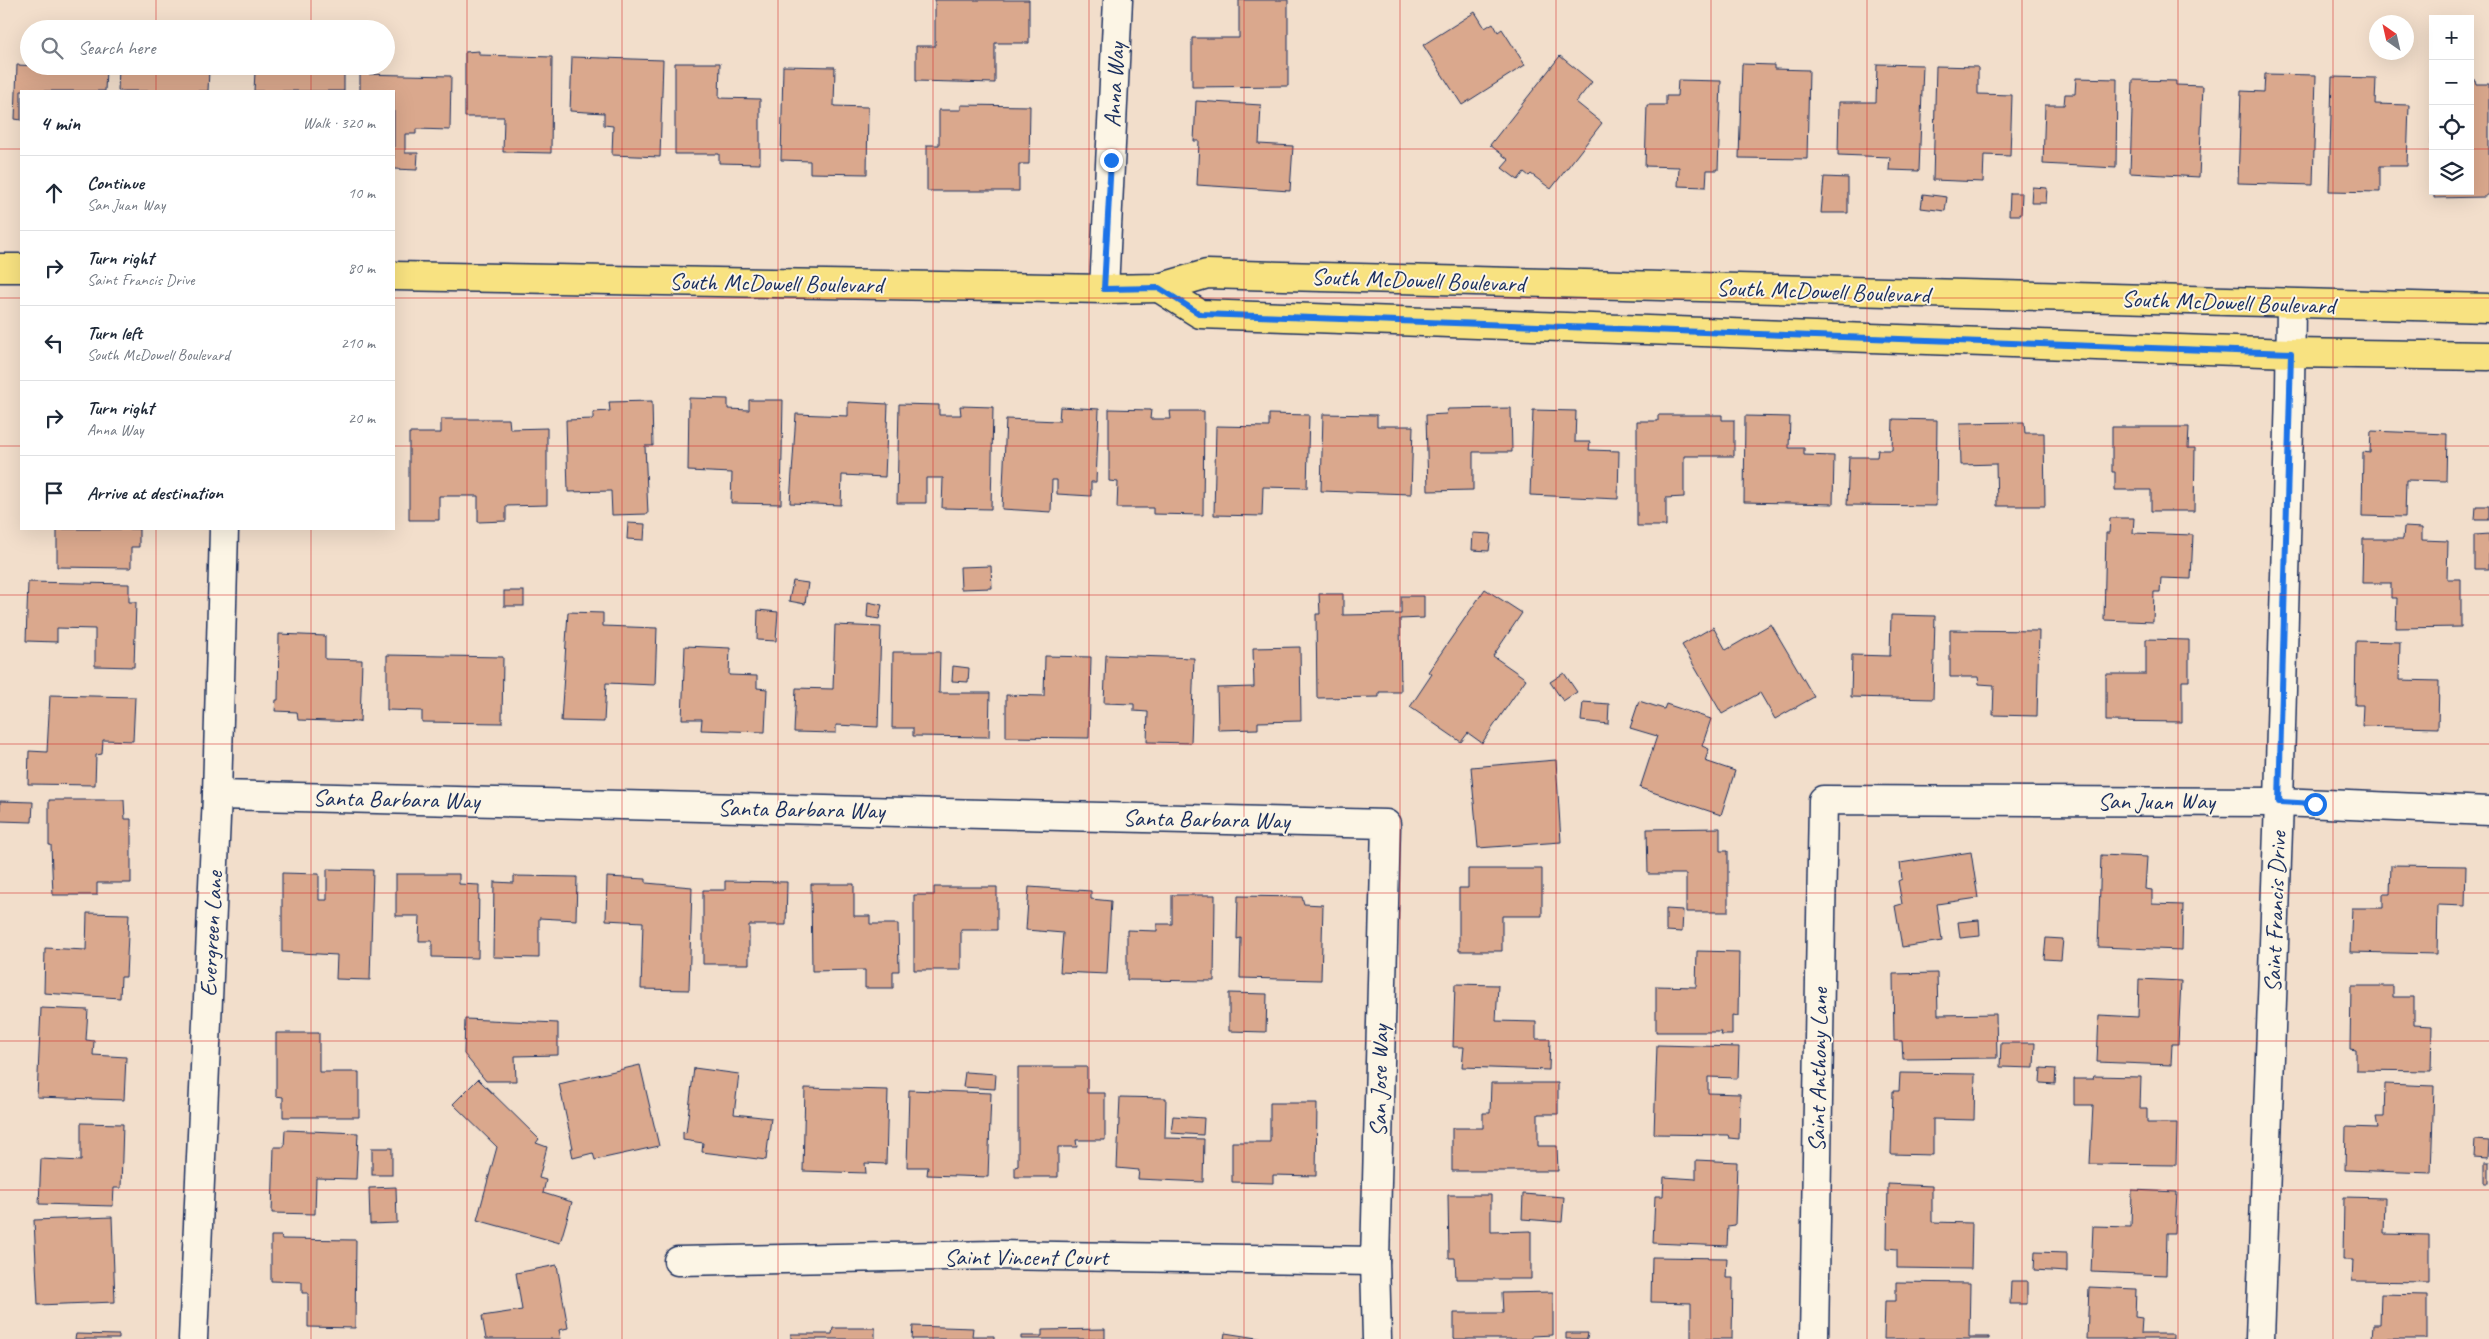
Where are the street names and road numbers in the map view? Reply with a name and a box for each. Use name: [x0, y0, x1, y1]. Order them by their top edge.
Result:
street label: Anna Way: [1097, 40, 1131, 128]
street label: South McDowell Boulevard: [1311, 261, 1529, 299]
street label: South McDowell Boulevard: [669, 266, 887, 300]
street label: South McDowell Boulevard: [1716, 272, 1934, 310]
street label: South McDowell Boulevard: [2121, 283, 2339, 321]
street label: Santa Barbara Way: [312, 783, 482, 815]
street label: San Juan Way: [2097, 786, 2216, 816]
street label: Santa Barbara Way: [717, 793, 887, 825]
street label: Santa Barbara Way: [1122, 803, 1292, 835]
street label: Saint Francis Drive: [2257, 829, 2293, 993]
street label: Evergreen Lane: [193, 868, 229, 997]
street label: Saint Anthony Lane: [1802, 985, 1834, 1152]
street label: San Jose Way: [1363, 1023, 1395, 1137]
street label: Saint Vincent Court: [944, 1242, 1110, 1272]

